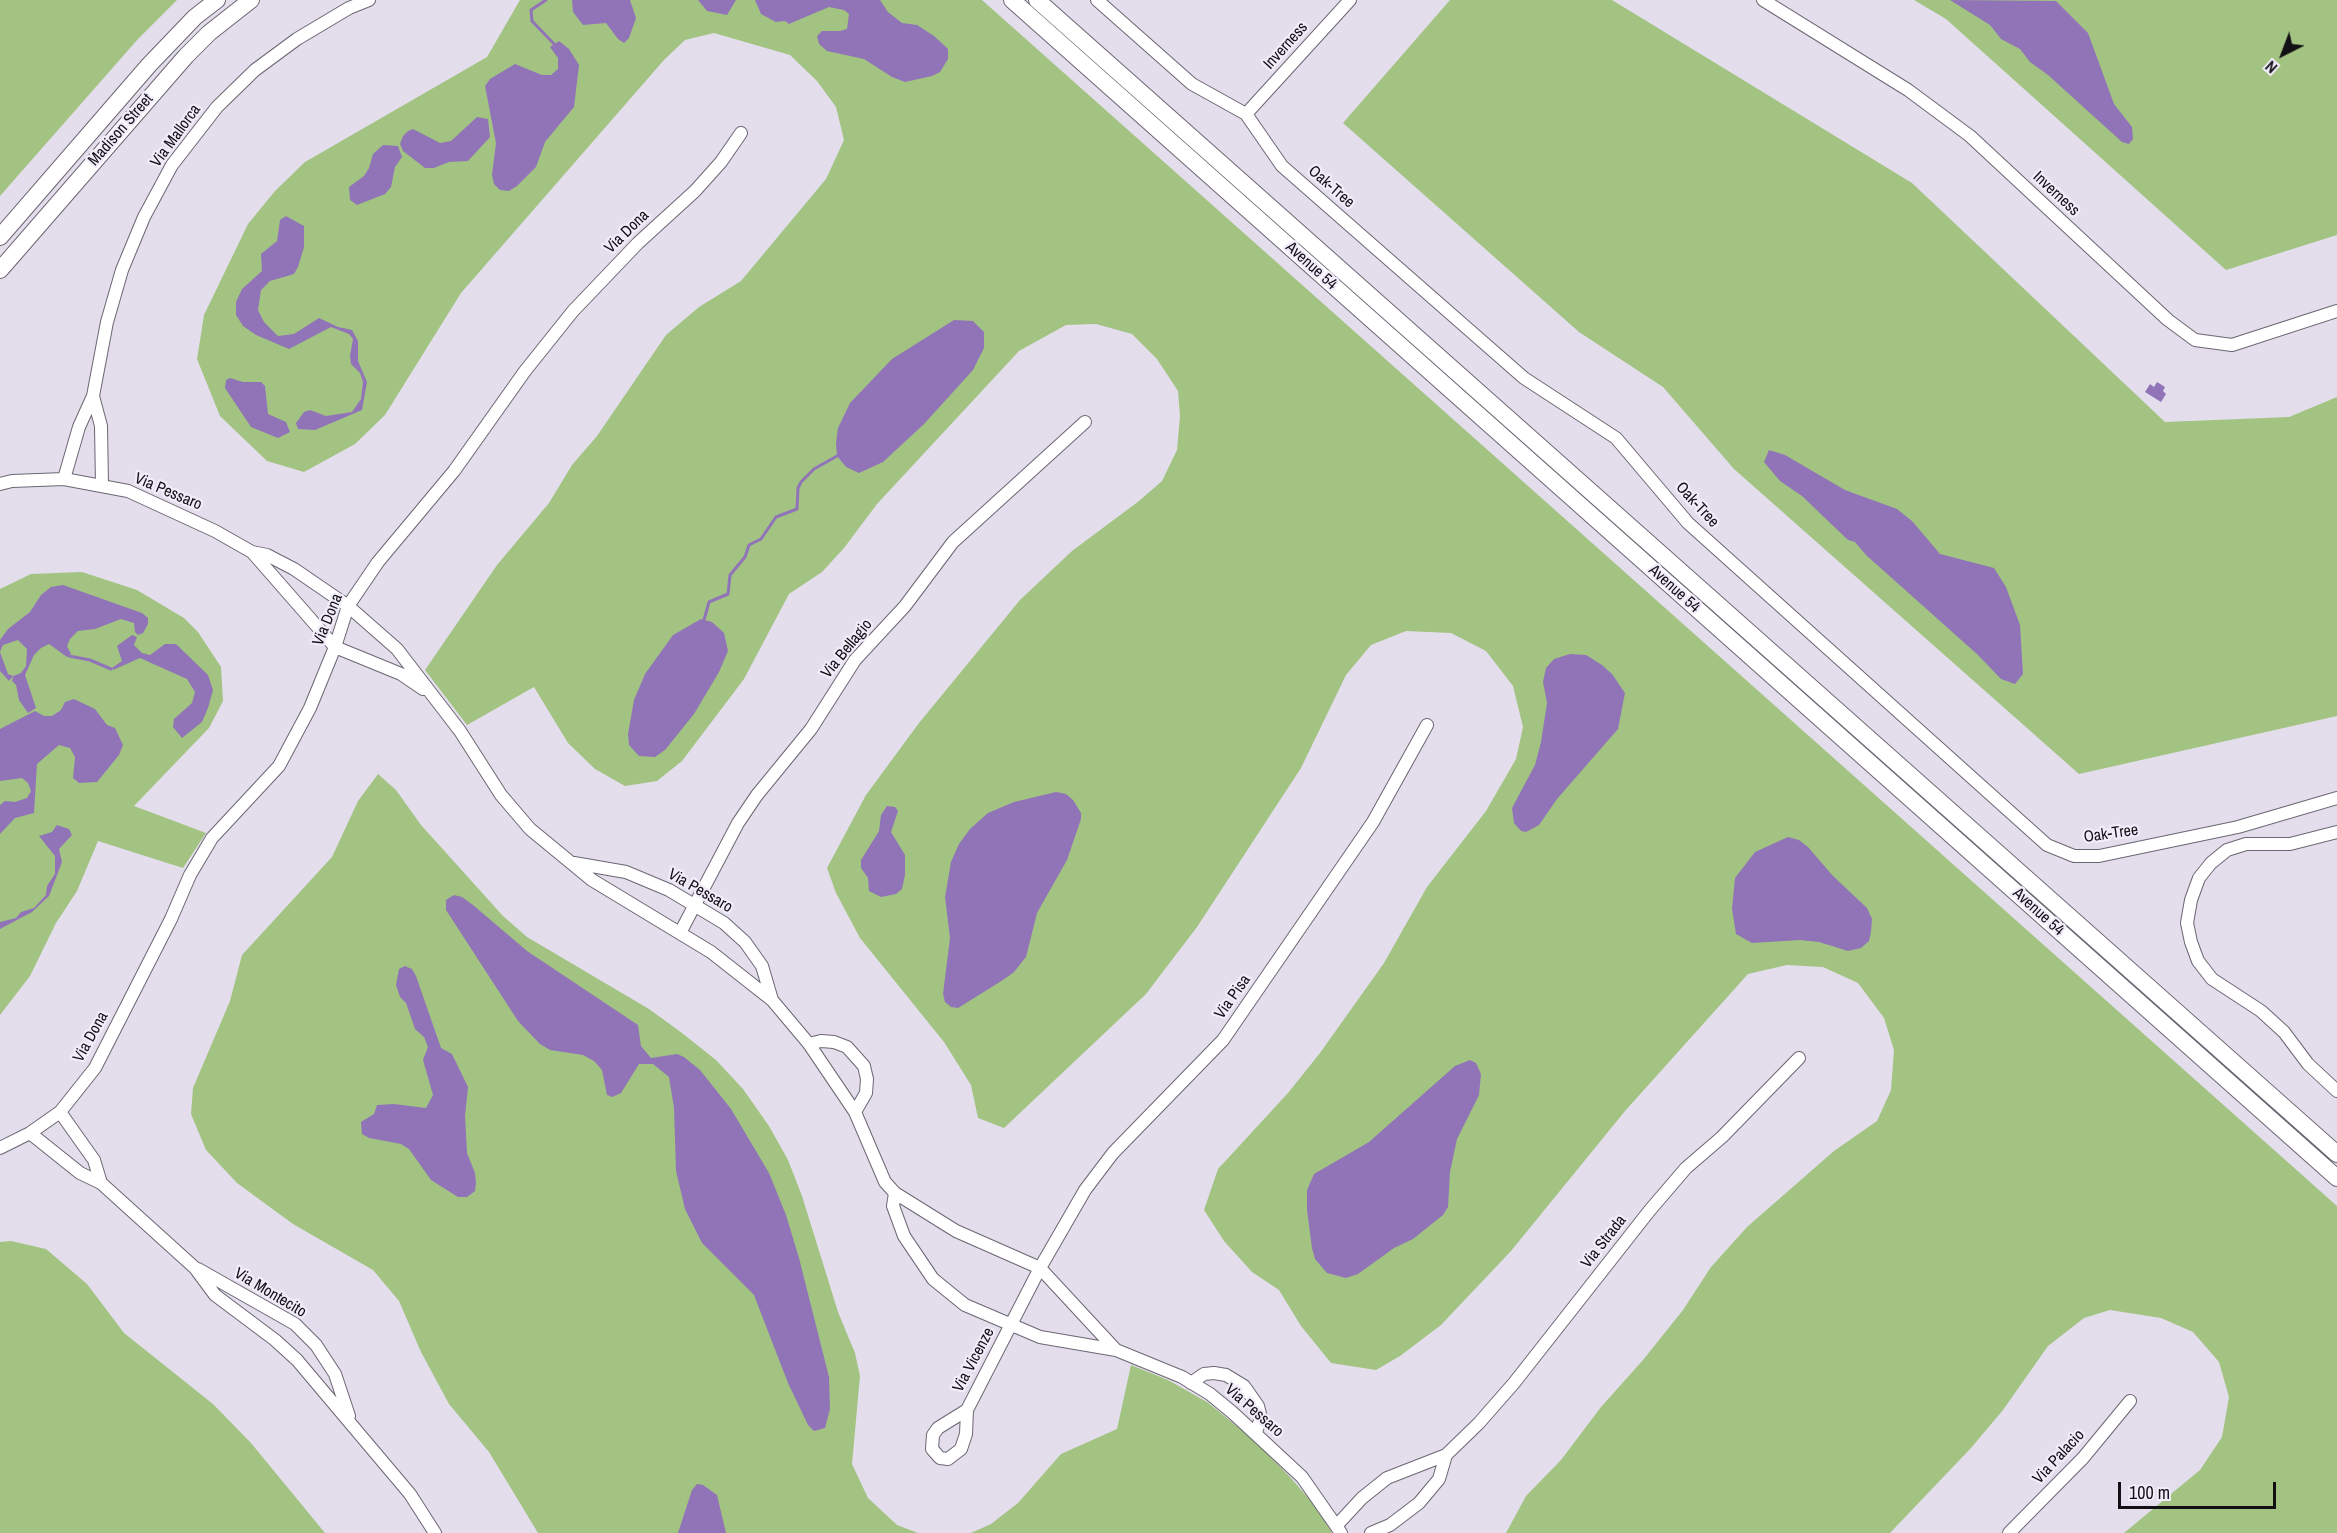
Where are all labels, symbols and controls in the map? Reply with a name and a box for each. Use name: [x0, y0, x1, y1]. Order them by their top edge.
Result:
street label: Inverness: [1260, 18, 1312, 74]
north arrow: [2253, 24, 2313, 84]
text: N: [2260, 56, 2282, 79]
street label: Madison Street: [85, 90, 157, 170]
street label: Via Mallorca: [147, 101, 205, 171]
street label: Oak-Tree: [1304, 162, 1358, 212]
street label: Inverness: [2029, 168, 2083, 220]
street label: Via Dona: [601, 206, 653, 258]
street label: Avenue 54: [1281, 238, 1341, 294]
street label: Via Pessaro: [131, 469, 205, 515]
street label: Oak-Tree: [1671, 478, 1723, 532]
street label: Avenue 54: [1644, 561, 1704, 617]
street label: Via Dona: [309, 591, 347, 649]
street label: Via Bellagio: [817, 616, 877, 682]
street label: Oak-Tree: [2082, 821, 2140, 847]
street label: Via Pessaro: [664, 865, 736, 917]
street label: Avenue 54: [2008, 884, 2068, 940]
street label: Via Pisa: [1211, 971, 1255, 1023]
street label: Via Dona: [69, 1009, 113, 1065]
street label: Via Strada: [1577, 1212, 1631, 1272]
street label: Via Montecito: [230, 1264, 310, 1322]
street label: Via Vicenze: [949, 1324, 999, 1396]
street label: Via Pessaro: [1221, 1380, 1287, 1442]
street label: Via Palacio: [2029, 1426, 2089, 1488]
scale bar: [2121, 1470, 2278, 1508]
text: 100 m: [2129, 1480, 2170, 1505]

